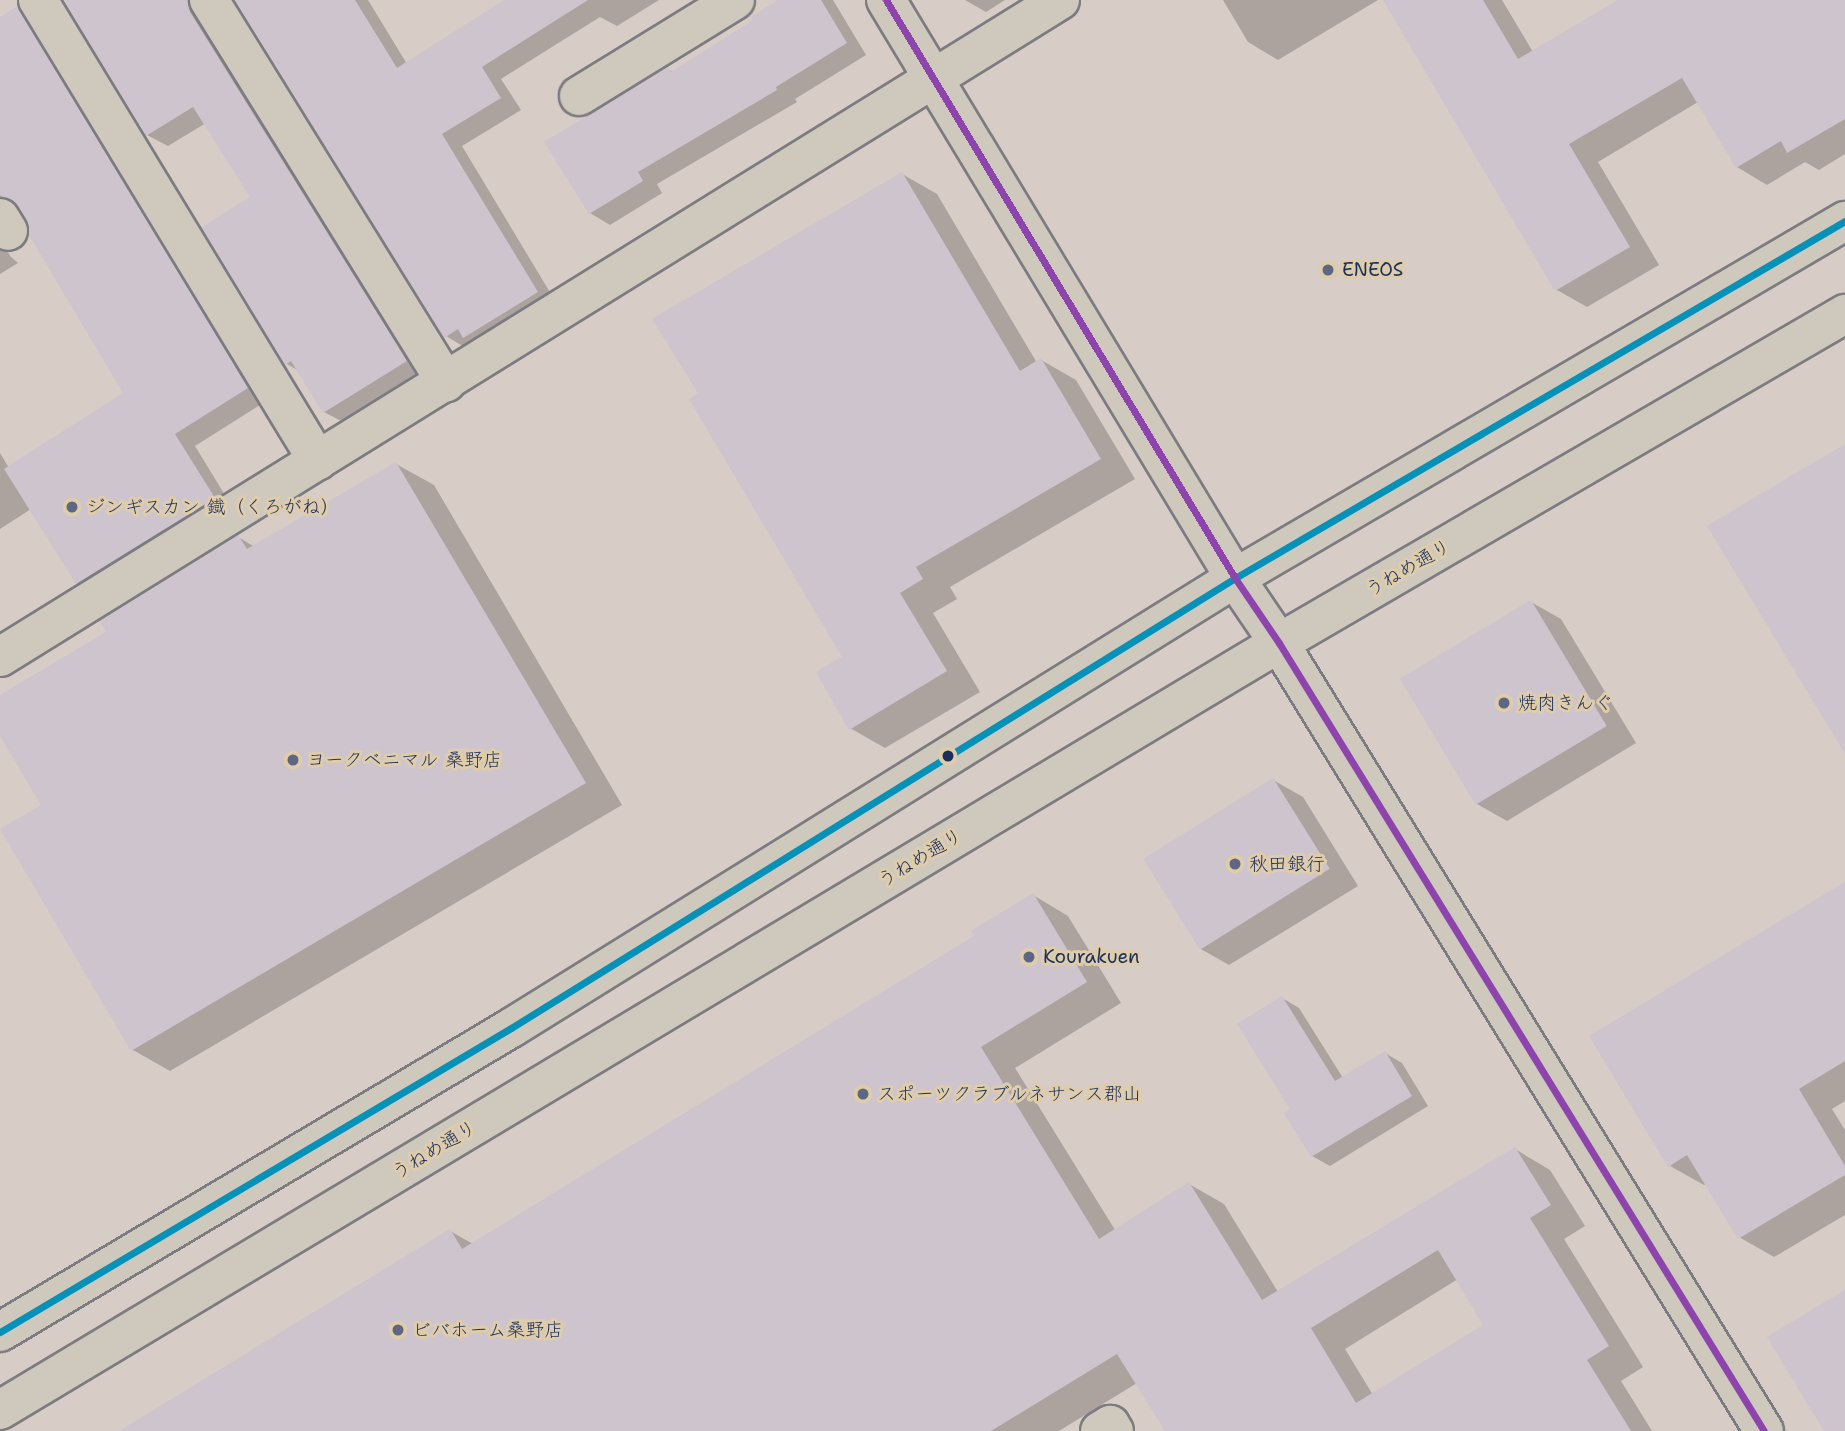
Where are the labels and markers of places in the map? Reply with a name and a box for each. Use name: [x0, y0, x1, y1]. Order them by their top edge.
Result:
place label: ENEOS: [1342, 259, 1403, 281]
marker: ENEOS: [1320, 262, 1336, 278]
place label: ジンギスカン 鐡（くろがね）: [86, 496, 339, 518]
marker: ジンギスカン 鐡（くろがね）: [64, 499, 80, 515]
place label: 焼肉きんぐ: [1518, 692, 1613, 714]
marker: 焼肉きんぐ: [1496, 695, 1512, 711]
place label: ヨークベニマル 桑野店: [307, 749, 502, 771]
unlabelled marker: [941, 749, 955, 763]
marker: ヨークベニマル 桑野店: [285, 752, 301, 768]
place label: 秋田銀行: [1249, 853, 1325, 875]
marker: 秋田銀行: [1227, 856, 1243, 872]
place label: Kourakuen: [1043, 946, 1140, 968]
marker: Kourakuen: [1021, 949, 1037, 965]
place label: スポーツクラブルネサンス郡山: [877, 1083, 1143, 1105]
marker: スポーツクラブルネサンス郡山: [855, 1086, 871, 1102]
place label: ビバホーム桑野店: [412, 1319, 564, 1341]
marker: ビバホーム桑野店: [390, 1322, 406, 1338]

